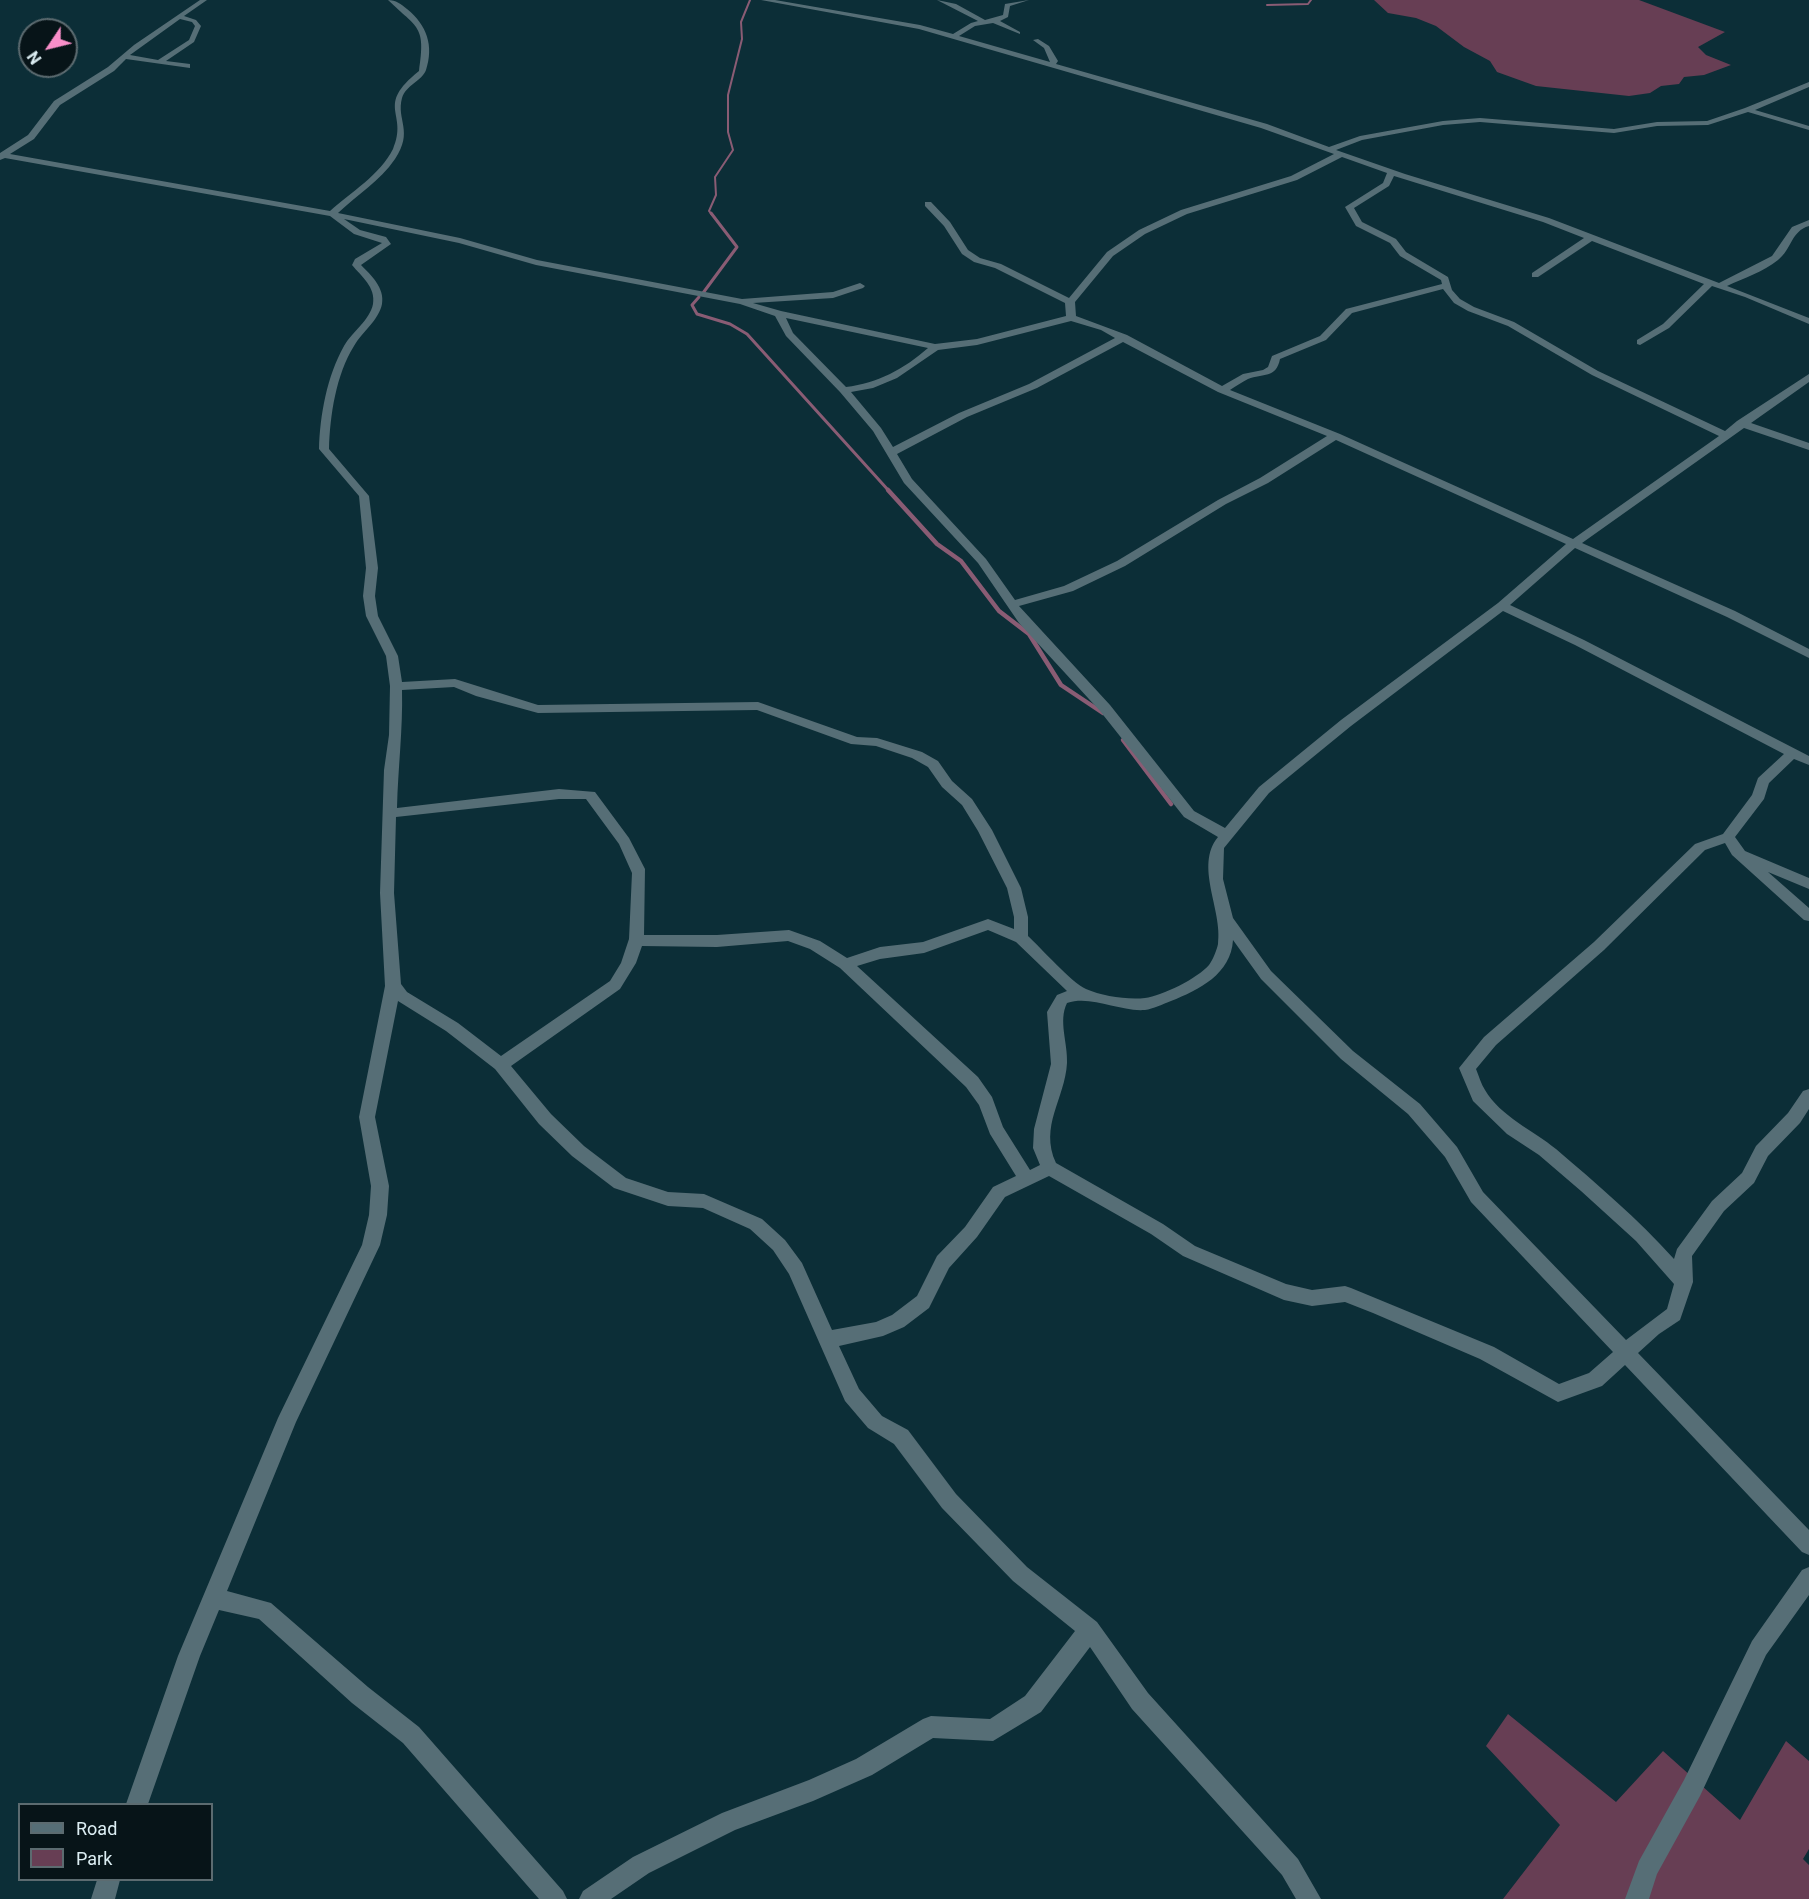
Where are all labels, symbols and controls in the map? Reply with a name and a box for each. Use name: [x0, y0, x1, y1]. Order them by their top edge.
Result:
north arrow: [18, 18, 78, 78]
text: N: [23, 47, 46, 68]
legend: [18, 1803, 213, 1881]
text: Road: [76, 1818, 117, 1839]
text: Park: [76, 1848, 112, 1869]

